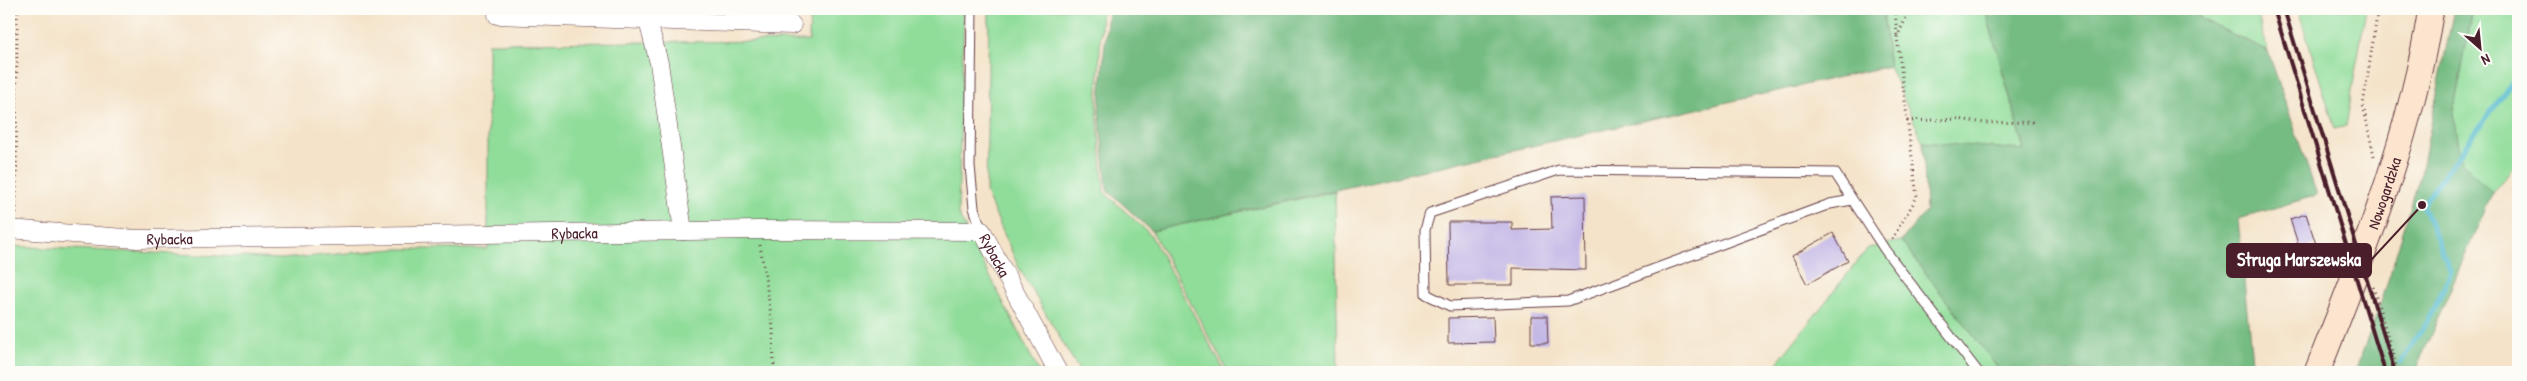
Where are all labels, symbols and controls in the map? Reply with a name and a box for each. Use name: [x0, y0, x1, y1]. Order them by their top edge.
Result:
north arrow: [2454, 22, 2504, 72]
text: N: [2478, 50, 2494, 70]
street label: Nowogardzka: [2362, 155, 2406, 232]
street label: Rybacka: [551, 221, 598, 244]
street label: Rybacka: [146, 227, 193, 250]
street label: Rybacka: [974, 230, 1016, 281]
callout: Struga Marszewska: [2227, 244, 2371, 277]
text: Struga Marszewska: [2237, 247, 2362, 273]

